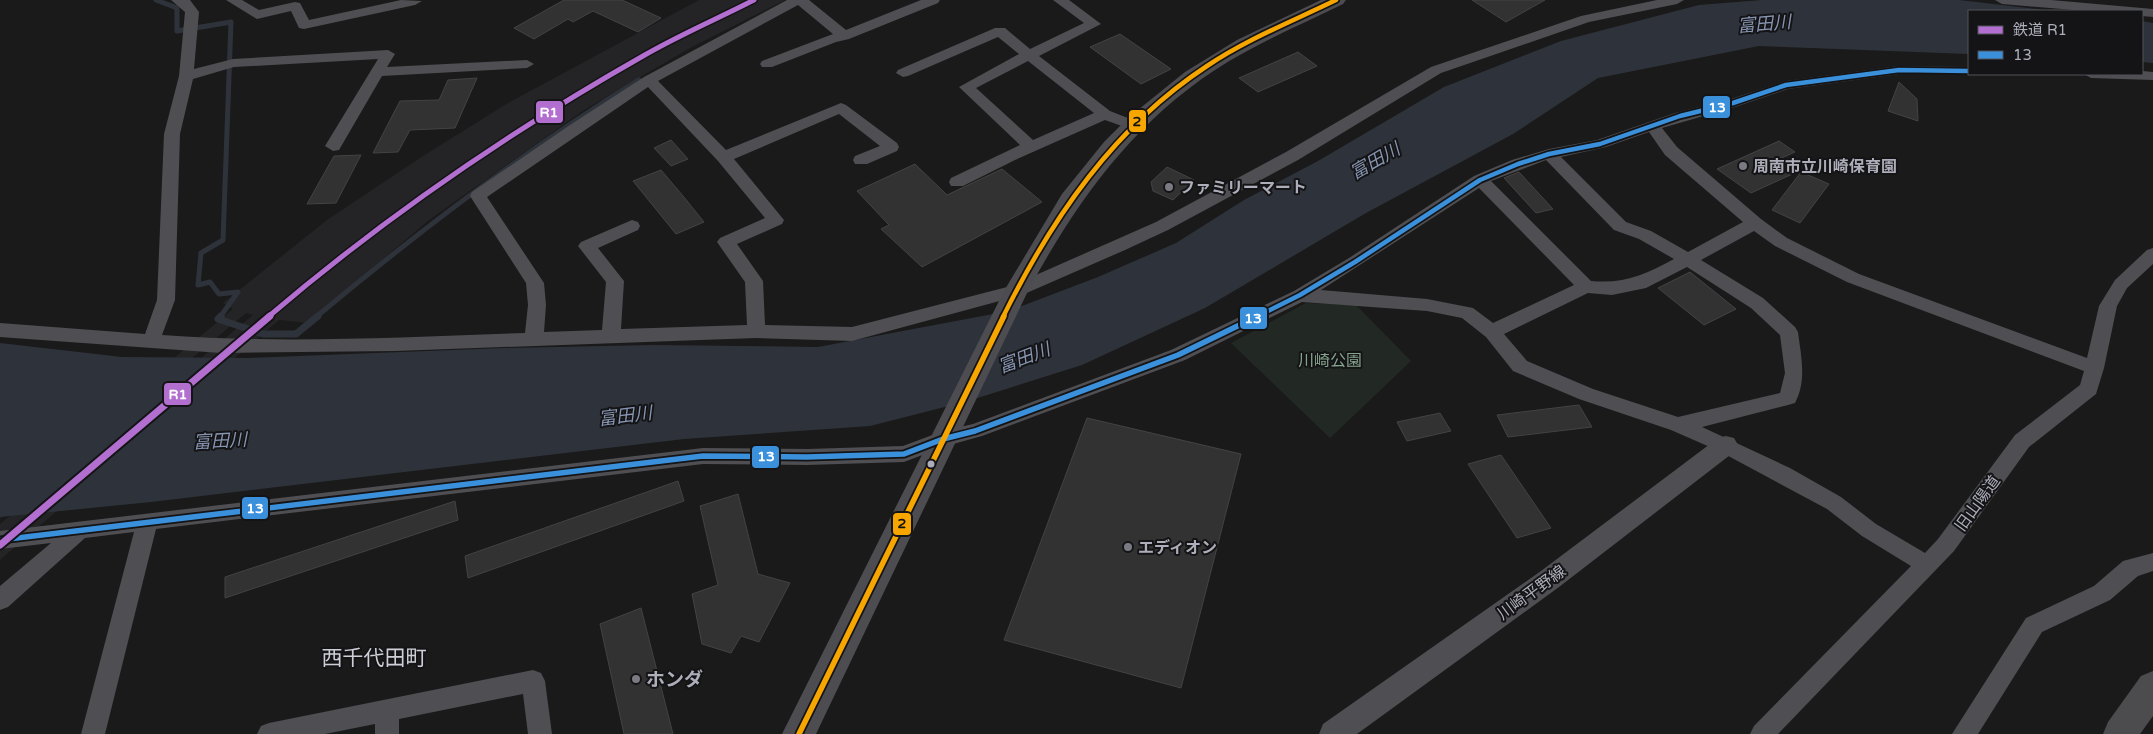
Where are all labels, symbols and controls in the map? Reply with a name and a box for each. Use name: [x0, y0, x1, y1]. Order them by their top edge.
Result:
legend: [1968, 10, 2143, 75]
water label: 富田川: [1736, 11, 1794, 37]
text: 鉄道 R1: [2013, 21, 2067, 39]
text: 13: [2013, 46, 2032, 64]
line badge: 13: [1702, 95, 1731, 119]
text: 13: [1708, 99, 1726, 116]
line badge: R1: [535, 100, 564, 124]
text: R1: [540, 104, 558, 121]
line badge: 2: [1128, 109, 1147, 133]
text: 2: [1133, 113, 1142, 130]
water label: 富田川: [1346, 137, 1406, 184]
place label: 周南市立川崎保育園: [1753, 157, 1897, 177]
marker: 周南市立川崎保育園: [1737, 160, 1749, 172]
place label: ファミリーマート: [1179, 178, 1307, 198]
marker: ファミリーマート: [1163, 181, 1175, 193]
line badge: 13: [1239, 306, 1268, 330]
text: 13: [1244, 310, 1262, 327]
water label: 富田川: [995, 337, 1055, 378]
park label: 川崎公園: [1298, 351, 1362, 371]
line badge: R1: [163, 382, 192, 406]
text: R1: [169, 386, 187, 403]
water label: 富田川: [597, 402, 655, 430]
water label: 富田川: [192, 428, 250, 453]
line badge: 13: [751, 445, 780, 469]
text: 13: [757, 448, 775, 465]
unlabelled marker: [926, 459, 936, 469]
street label: 旧山陽道: [1951, 472, 2005, 535]
line badge: 13: [241, 496, 269, 520]
text: 13: [246, 500, 264, 517]
line badge: 2: [892, 512, 912, 536]
text: 2: [898, 515, 907, 532]
place label: エディオン: [1138, 538, 1217, 558]
marker: エディオン: [1122, 541, 1134, 553]
street label: 川崎平野線: [1493, 561, 1570, 624]
district label: 西千代田町: [322, 646, 427, 671]
place label: ホンダ: [646, 669, 703, 691]
marker: ホンダ: [630, 673, 642, 685]

